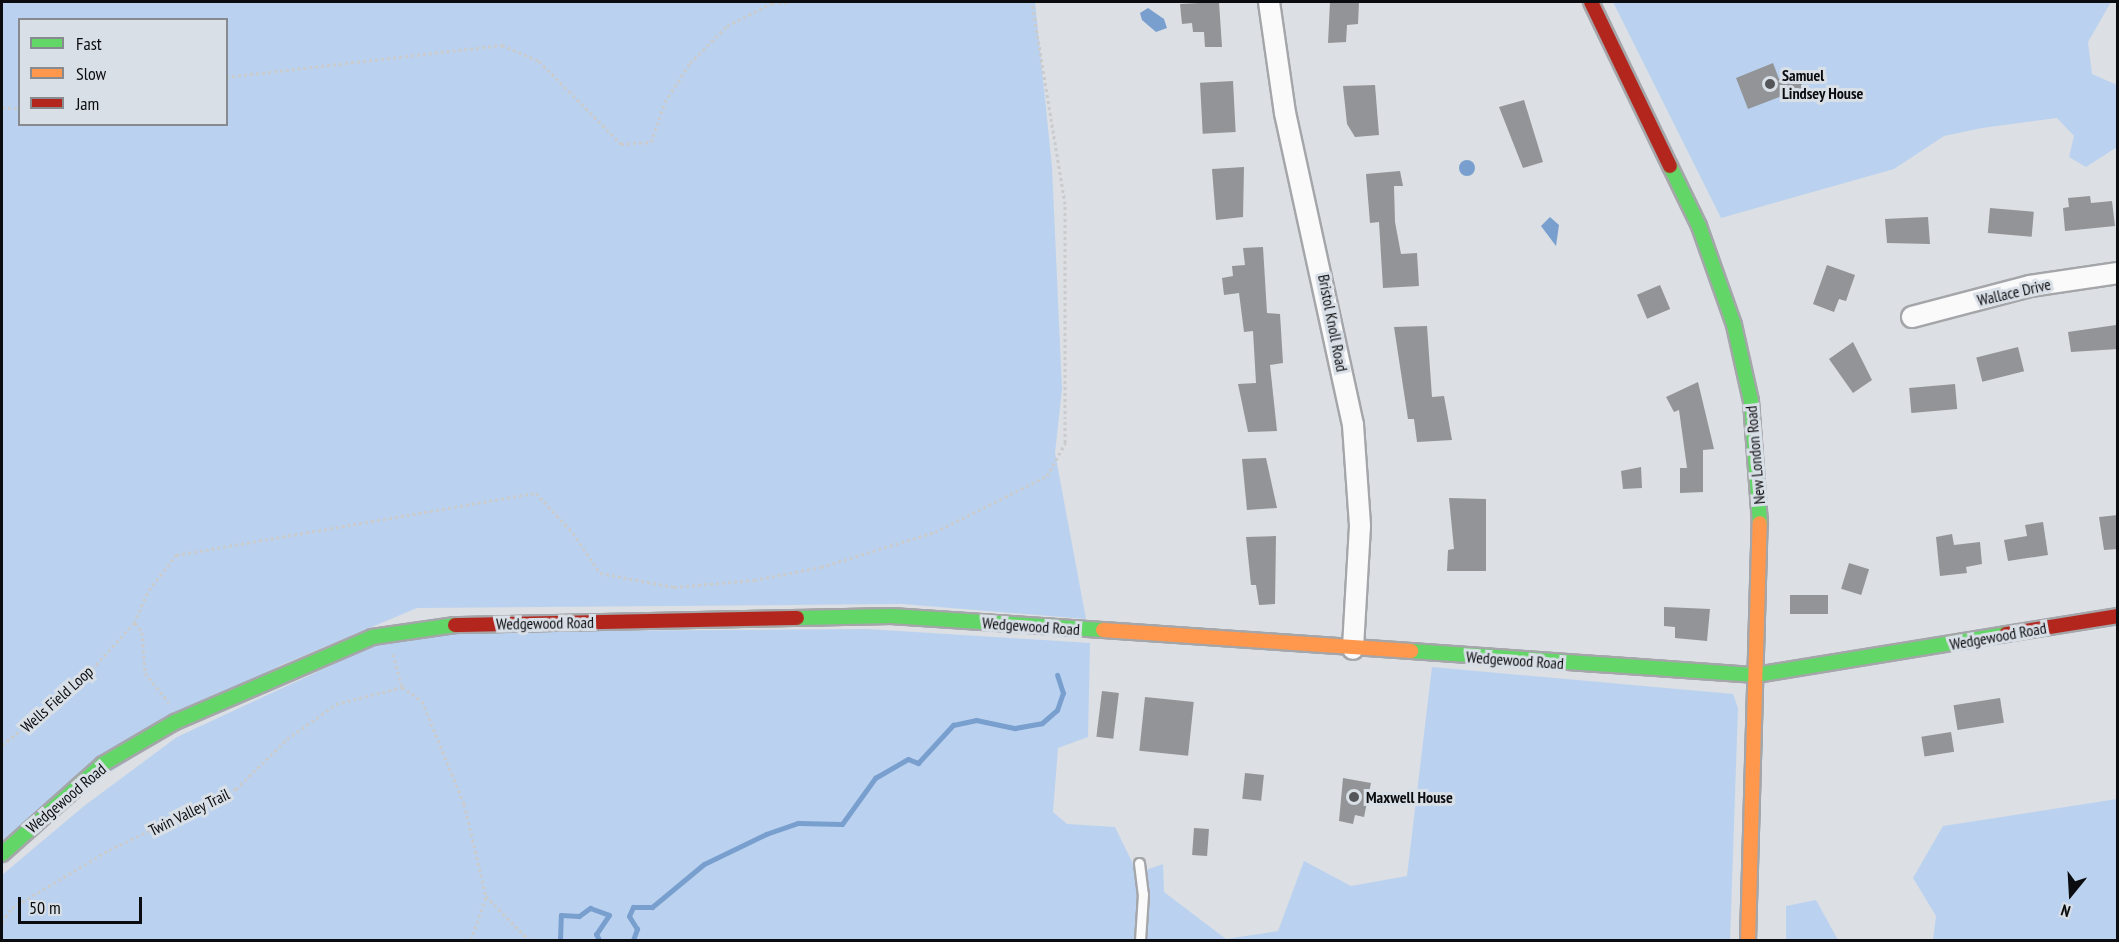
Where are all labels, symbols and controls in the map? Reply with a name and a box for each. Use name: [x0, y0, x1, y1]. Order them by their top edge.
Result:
legend: [18, 18, 228, 126]
text: Fast: [76, 32, 102, 55]
text: Slow: [76, 62, 106, 85]
place label: Samuel Lindsey House: [1782, 65, 1864, 103]
marker: Samuel Lindsey House: [1763, 77, 1777, 91]
text: Jam: [76, 92, 99, 115]
street label: Bristol Knoll Road: [1314, 273, 1352, 373]
street label: Wallace Drive: [1975, 274, 2053, 310]
street label: New London Road: [1741, 405, 1769, 505]
street label: Wedgewood Road: [496, 613, 594, 633]
street label: Wedgewood Road: [982, 613, 1080, 639]
street label: Wedgewood Road: [1948, 618, 2048, 654]
street label: Wedgewood Road: [1466, 647, 1564, 673]
street label: Wells Field Loop: [17, 662, 97, 736]
street label: Wedgewood Road: [22, 759, 110, 837]
street label: Twin Valley Trail: [145, 784, 233, 840]
place label: Maxwell House: [1366, 787, 1453, 807]
marker: Maxwell House: [1347, 790, 1361, 804]
north arrow: [2041, 864, 2101, 924]
scale bar: [21, 885, 146, 923]
text: 50 m: [29, 896, 61, 919]
text: N: [2058, 900, 2073, 922]

